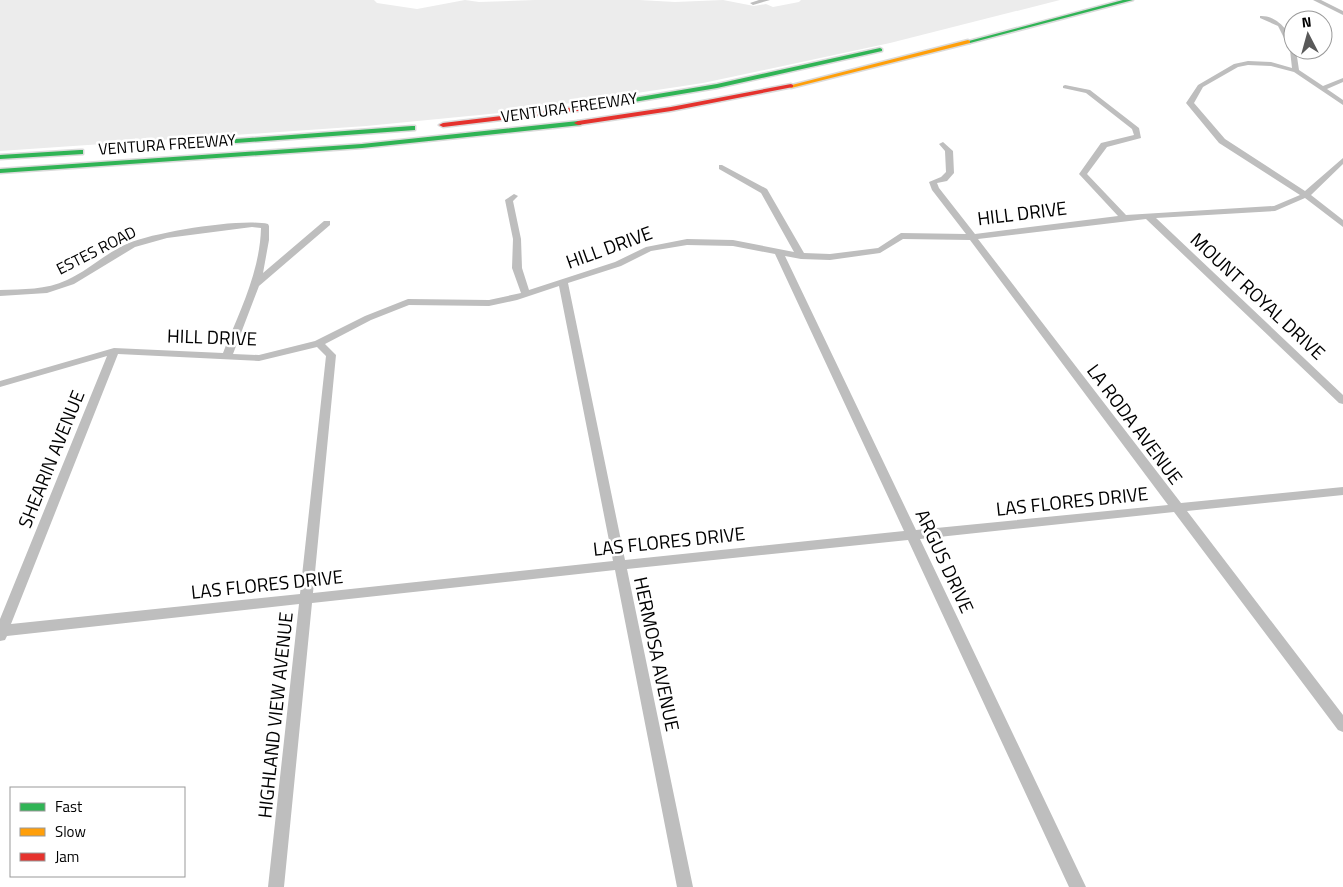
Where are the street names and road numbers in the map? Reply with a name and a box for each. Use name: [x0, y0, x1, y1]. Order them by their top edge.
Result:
street label: VENTURA FREEWAY: [499, 85, 639, 128]
street label: VENTURA FREEWAY: [97, 127, 237, 161]
street label: HILL DRIVE: [975, 193, 1068, 232]
street label: HILL DRIVE: [562, 217, 656, 276]
street label: ESTES ROAD: [52, 220, 140, 280]
street label: MOUNT ROYAL DRIVE: [1184, 225, 1332, 366]
street label: HILL DRIVE: [166, 320, 258, 353]
street label: LA RODA AVENUE: [1080, 357, 1190, 490]
street label: SHEARIN AVENUE: [10, 386, 91, 532]
street label: LAS FLORES DRIVE: [994, 478, 1149, 523]
street label: ARGUS DRIVE: [909, 504, 982, 618]
street label: LAS FLORES DRIVE: [591, 518, 746, 563]
street label: LAS FLORES DRIVE: [189, 561, 344, 606]
street label: HERMOSA AVENUE: [627, 574, 688, 734]
street label: HIGHLAND VIEW AVENUE: [249, 611, 300, 819]

